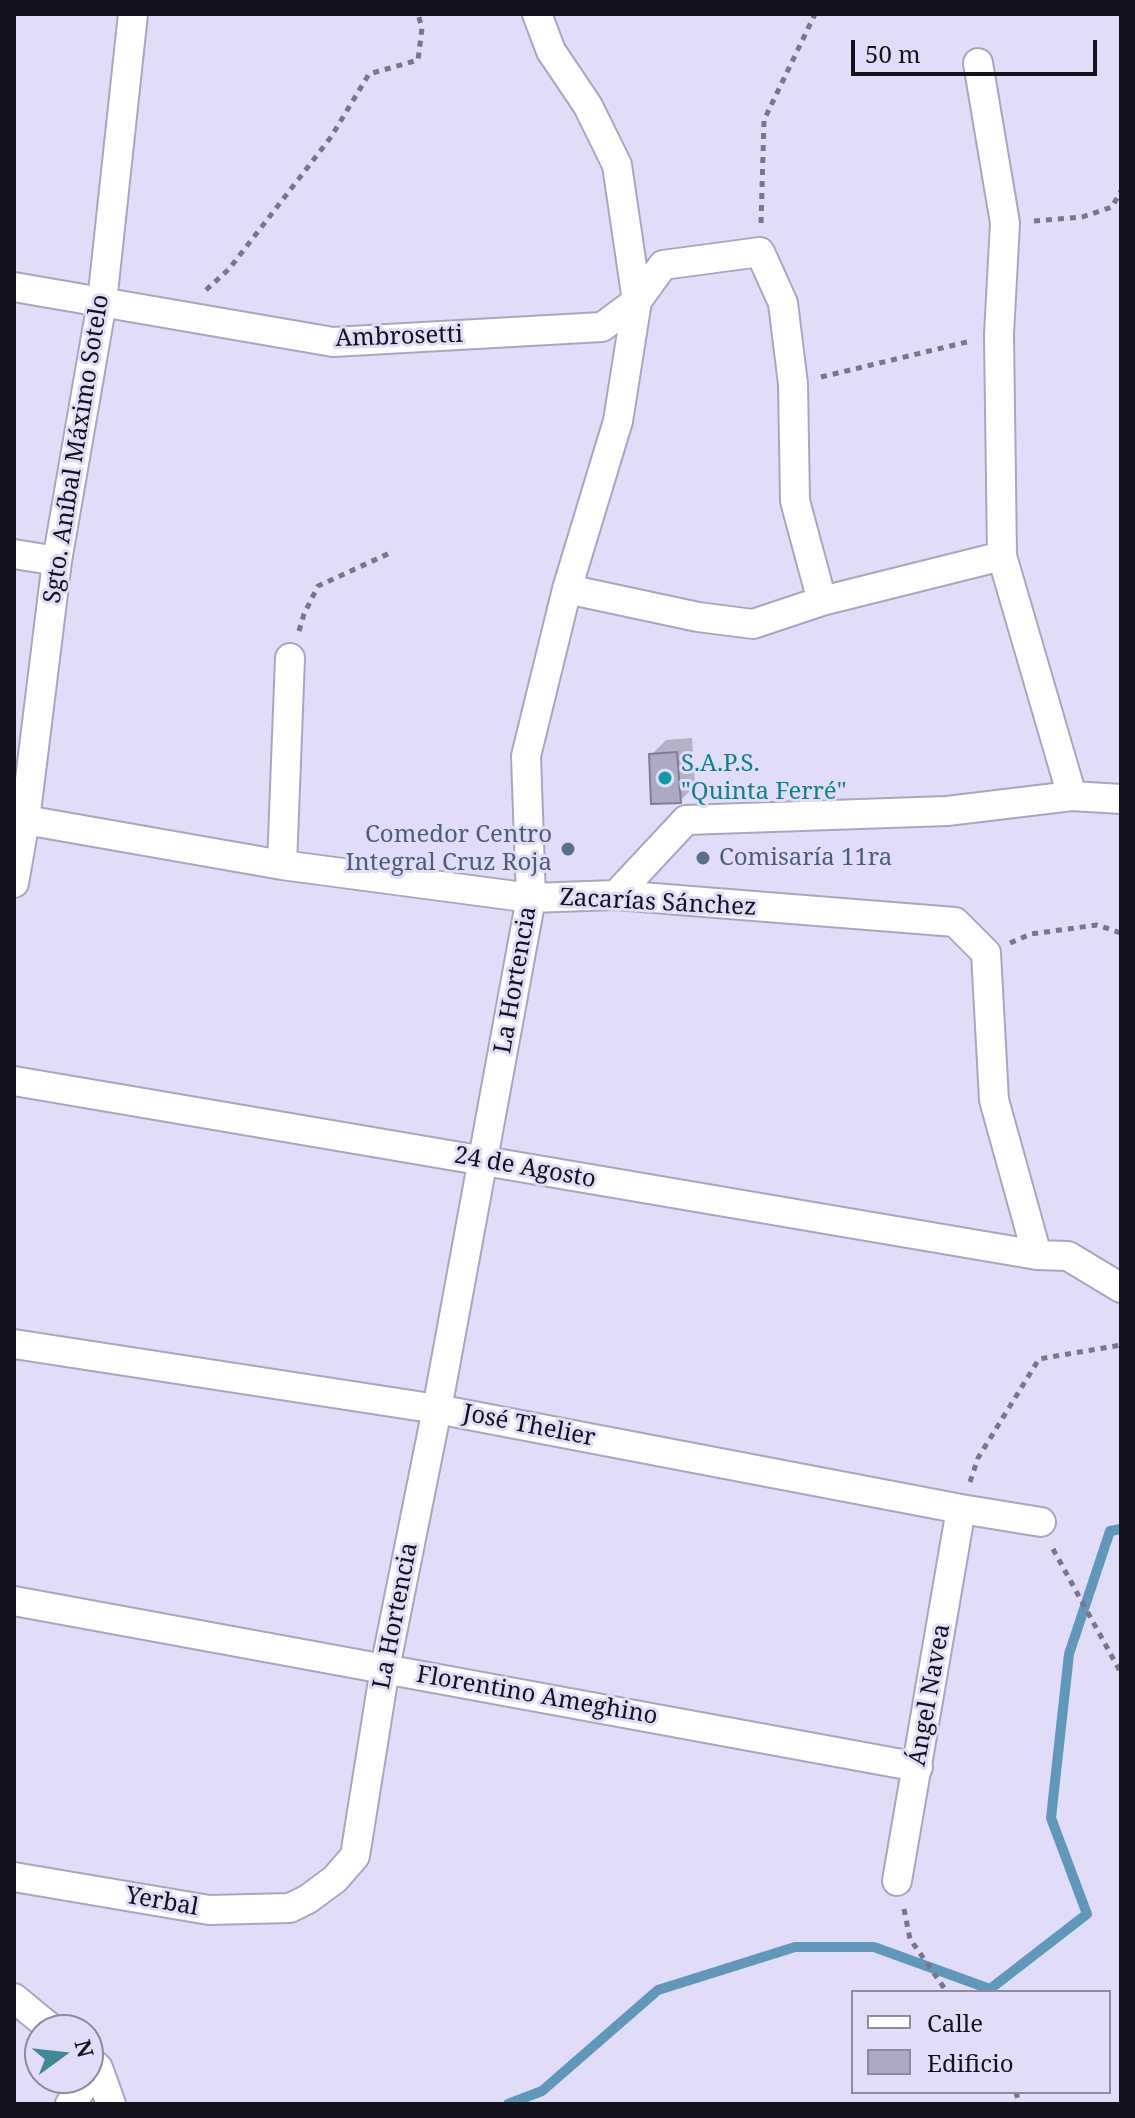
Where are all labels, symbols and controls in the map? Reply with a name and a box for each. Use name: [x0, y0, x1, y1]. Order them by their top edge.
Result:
scale bar: [855, 24, 1101, 74]
text: 50 m: [865, 37, 921, 70]
street label: Sgto. Aníbal Máximo Sotelo: [38, 293, 116, 605]
street label: Ambrosetti: [335, 320, 463, 354]
place label: S.A.P.S. "Quinta Ferré": [681, 750, 846, 806]
marker: S.A.P.S. "Quinta Ferré": [656, 769, 674, 787]
place label: Comedor Centro Integral Cruz Roja: [345, 821, 552, 877]
marker: Comedor Centro Integral Cruz Roja: [559, 840, 577, 858]
place label: Comisaría 11ra: [719, 844, 892, 872]
marker: Comisaría 11ra: [694, 849, 712, 867]
street label: Zacarías Sánchez: [559, 883, 757, 923]
street label: La Hortencia: [489, 904, 543, 1056]
street label: 24 de Agosto: [452, 1141, 598, 1195]
street label: José Thelier: [460, 1399, 598, 1453]
street label: La Hortencia: [368, 1540, 424, 1692]
street label: Ángel Navea: [903, 1622, 957, 1768]
street label: Florentino Ameghino: [414, 1661, 660, 1731]
street label: Yerbal: [123, 1881, 201, 1923]
legend: [851, 1990, 1111, 2094]
text: Calle: [927, 2006, 983, 2039]
north arrow: [24, 2014, 104, 2094]
text: N: [69, 2036, 102, 2061]
text: Edificio: [927, 2046, 1014, 2079]

